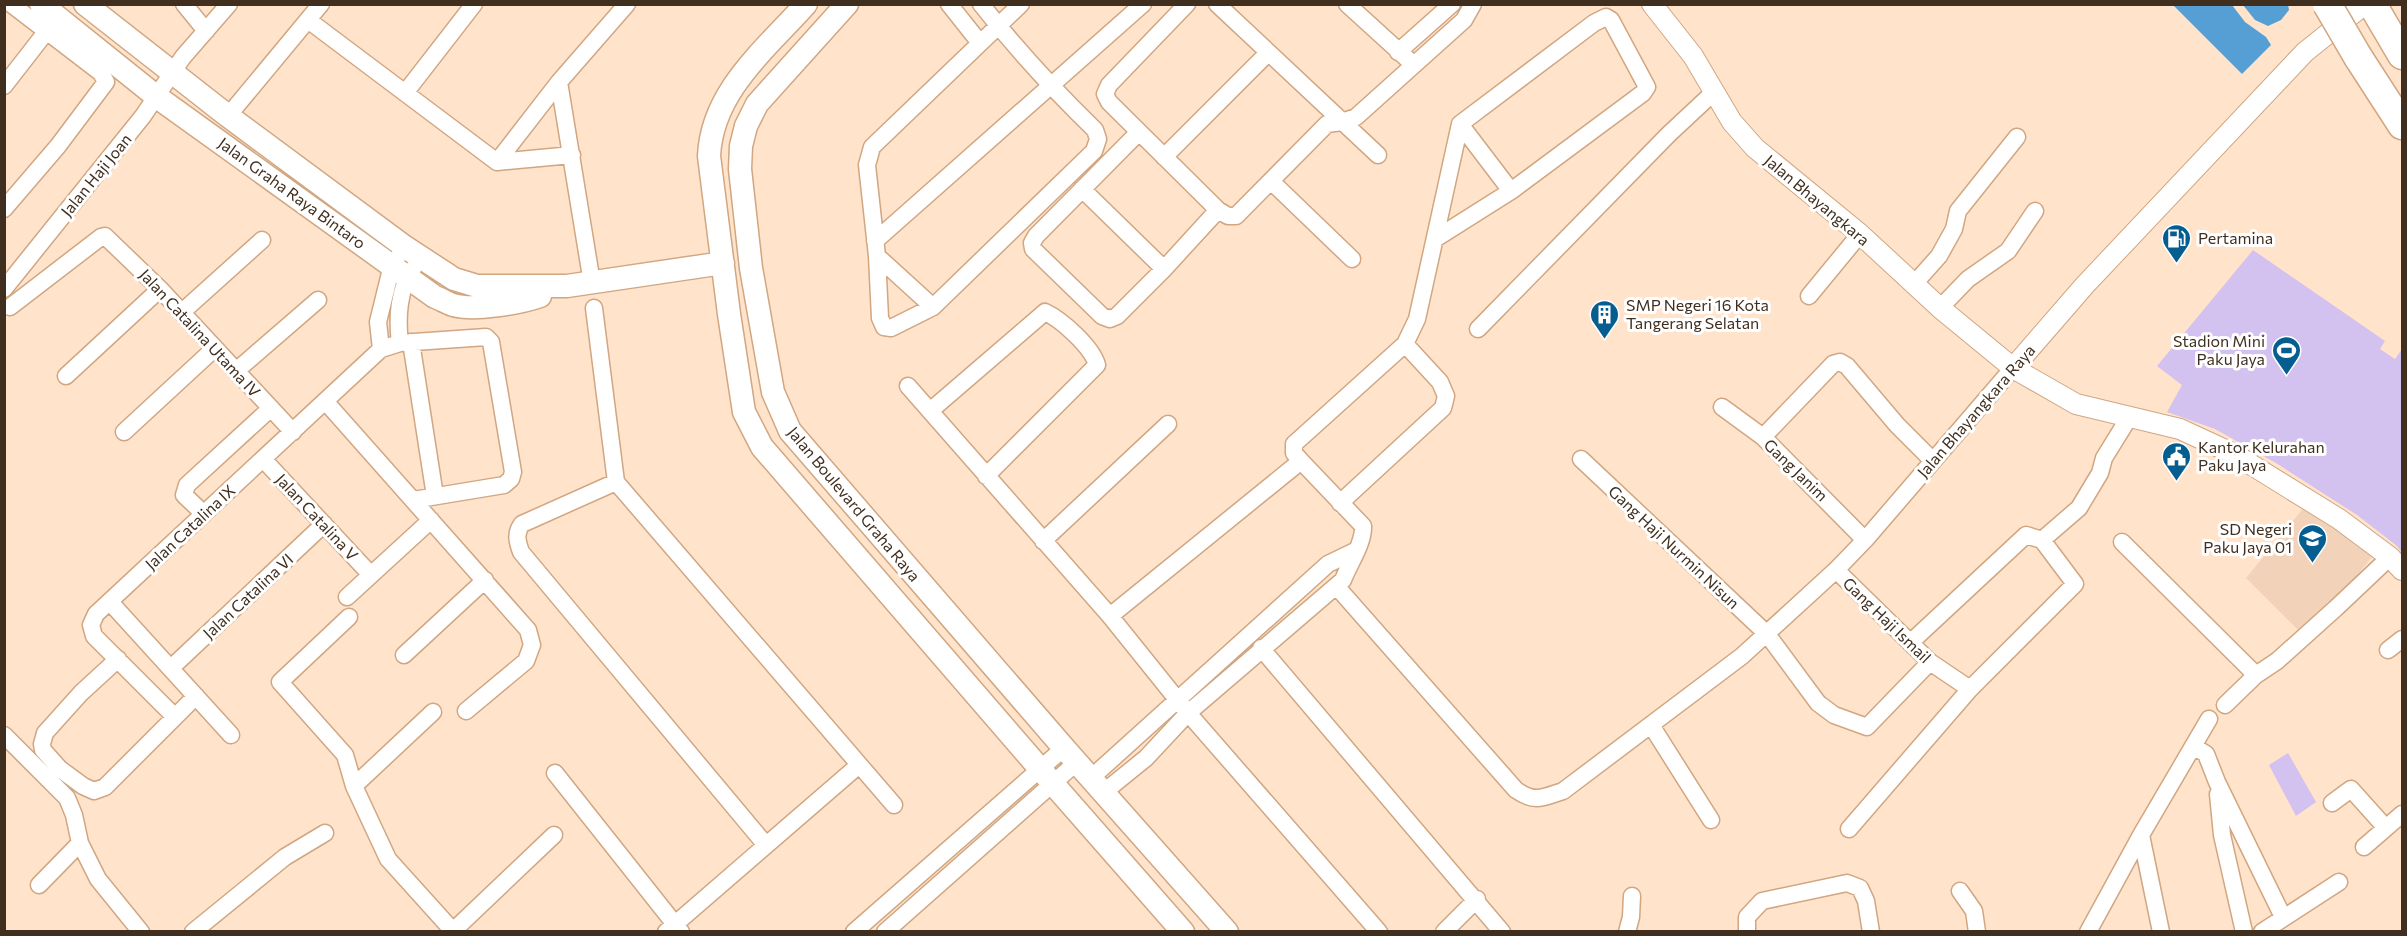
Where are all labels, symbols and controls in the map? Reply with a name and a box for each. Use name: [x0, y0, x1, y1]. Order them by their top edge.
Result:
street label: Jalan Haji Joan: [56, 129, 135, 220]
street label: Jalan Graha Raya Bintaro: [215, 133, 370, 252]
street label: Jalan Bhayangkara: [1761, 150, 1874, 249]
fuel station icon: Pertamina: [2161, 222, 2193, 264]
place label: Pertamina: [2198, 228, 2273, 247]
street label: Jalan Catalina Utama IV: [136, 265, 265, 401]
place label: SMP Negeri 16 Kota Tangerang Selatan: [1626, 295, 1769, 332]
building icon: SMP Negeri 16 Kota Tangerang Selatan: [1589, 298, 1621, 340]
place label: Stadion Mini Paku Jaya: [2173, 331, 2265, 368]
sports icon: Stadion Mini Paku Jaya: [2270, 334, 2302, 376]
street label: Jalan Bhayangkara Raya: [1913, 340, 2038, 481]
street label: Jalan Boulevard Graha Raya: [784, 423, 925, 585]
street label: Gang Janim: [1761, 435, 1832, 505]
place label: Kantor Kelurahan Paku Jaya: [2198, 437, 2325, 474]
public building icon: Kantor Kelurahan Paku Jaya: [2161, 440, 2193, 482]
street label: Jalan Catalina V: [272, 469, 362, 564]
street label: Jalan Catalina IX: [141, 480, 239, 573]
street label: Gang Haji Nurmin Nisun: [1605, 481, 1744, 612]
place label: SD Negeri Paku Jaya 01: [2203, 519, 2292, 556]
school or university icon: SD Negeri Paku Jaya 01: [2297, 522, 2329, 564]
street label: Jalan Catalina VI: [199, 549, 297, 642]
street label: Gang Haji Ismail: [1839, 573, 1935, 666]

